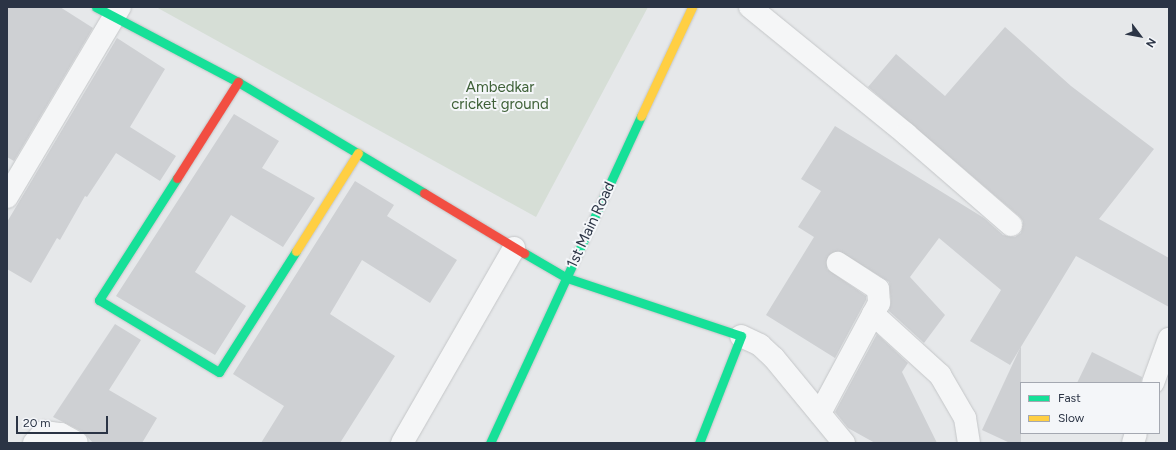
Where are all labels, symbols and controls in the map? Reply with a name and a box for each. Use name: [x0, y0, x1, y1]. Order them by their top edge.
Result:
north arrow: [1120, 16, 1160, 56]
text: N: [1143, 36, 1158, 50]
park label: Ambedkar cricket ground: [451, 78, 549, 113]
street label: 1st Main Road: [563, 179, 619, 271]
legend: [1020, 382, 1160, 434]
text: Fast: [1058, 391, 1081, 405]
scale bar: [18, 408, 110, 434]
text: Slow: [1058, 411, 1084, 425]
text: 20 m: [23, 416, 51, 430]

